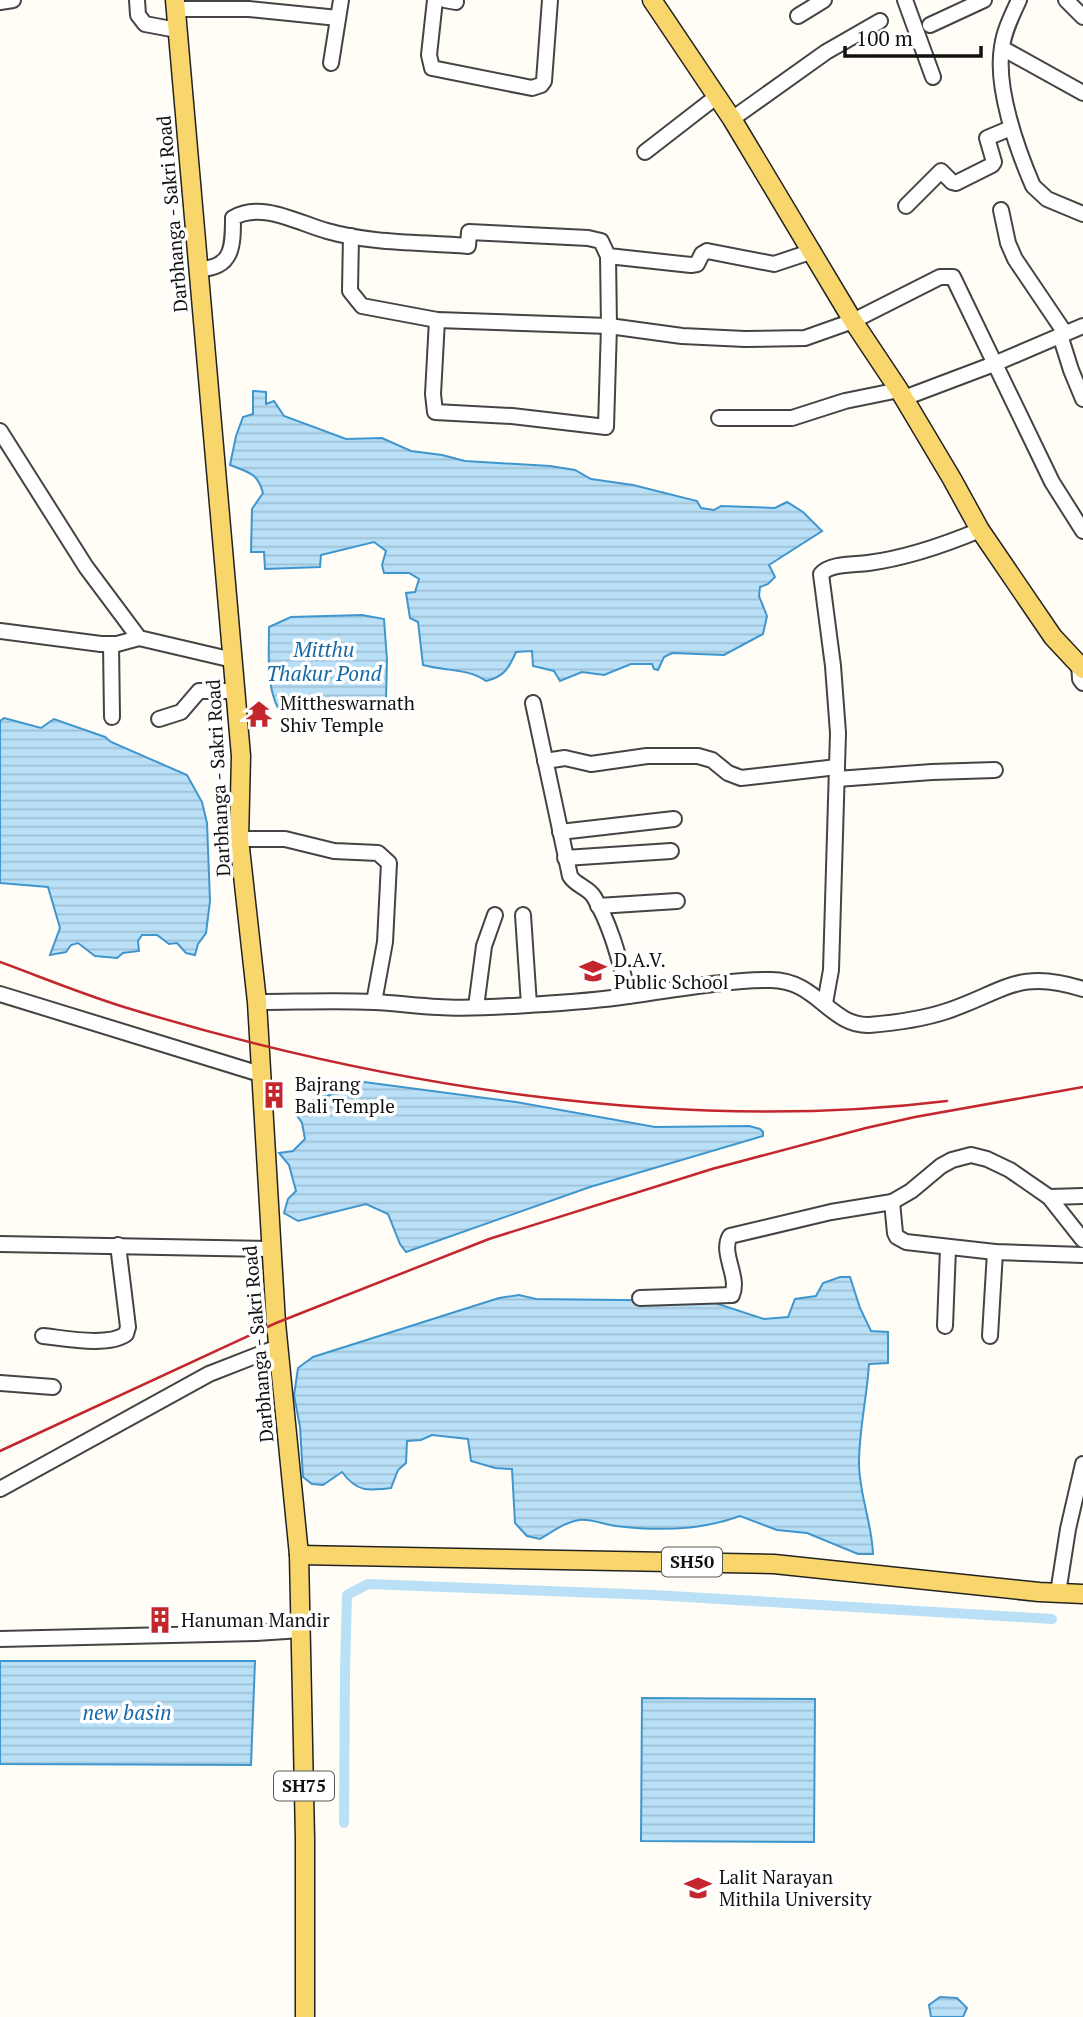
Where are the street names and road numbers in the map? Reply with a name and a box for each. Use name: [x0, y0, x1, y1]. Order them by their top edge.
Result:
street label: Darbhanga - Sakri Road: [150, 114, 193, 314]
street label: Darbhanga - Sakri Road: [200, 678, 235, 877]
street label: Darbhanga - Sakri Road: [236, 1244, 279, 1444]
road number: SH50: [662, 1548, 722, 1576]
road number: SH75: [274, 1772, 334, 1800]

